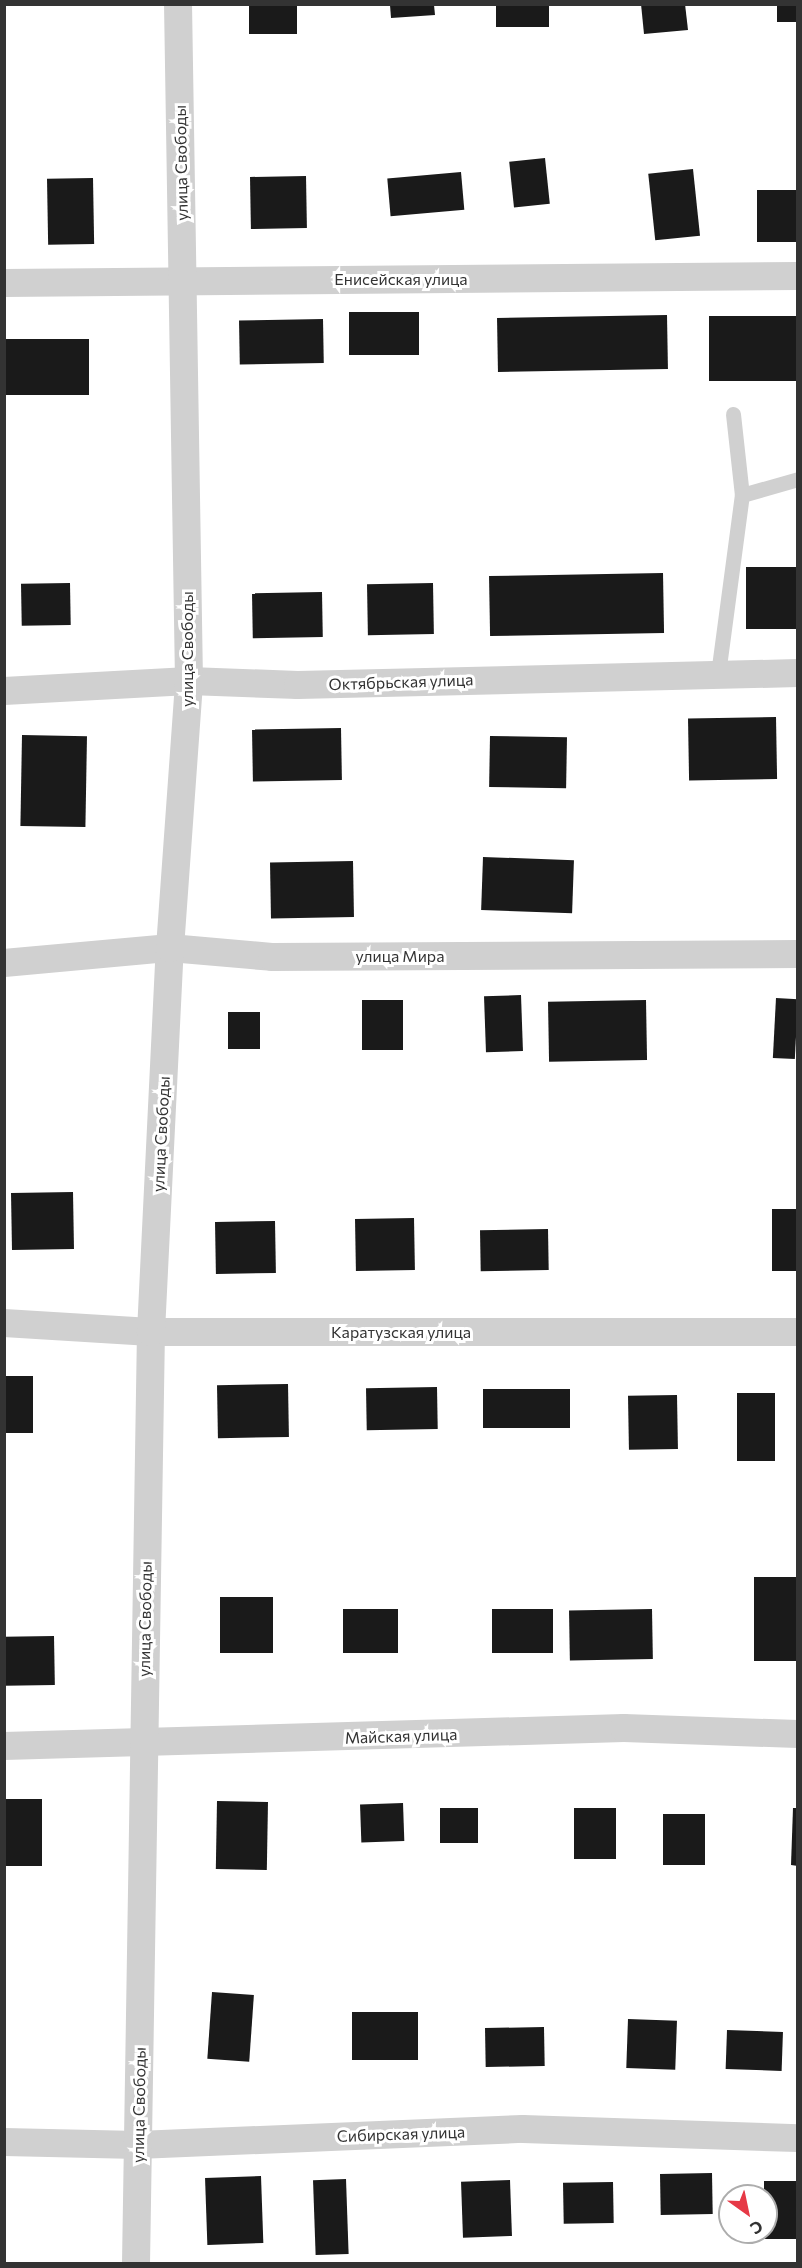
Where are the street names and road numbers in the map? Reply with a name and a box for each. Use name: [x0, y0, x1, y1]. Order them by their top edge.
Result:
street label: улица Свободы: [170, 105, 192, 221]
street label: Енисейская улица: [334, 269, 468, 289]
street label: улица Свободы: [177, 591, 197, 707]
street label: Октябрьская улица: [328, 670, 474, 694]
street label: улица Мира: [356, 946, 444, 966]
street label: улица Свободы: [148, 1076, 174, 1192]
street label: Каратузская улица: [331, 1322, 471, 1342]
street label: улица Свободы: [134, 1561, 156, 1677]
street label: Майская улица: [344, 1724, 458, 1748]
street label: улица Свободы: [128, 2047, 150, 2163]
street label: Сибирская улица: [337, 2122, 465, 2146]

